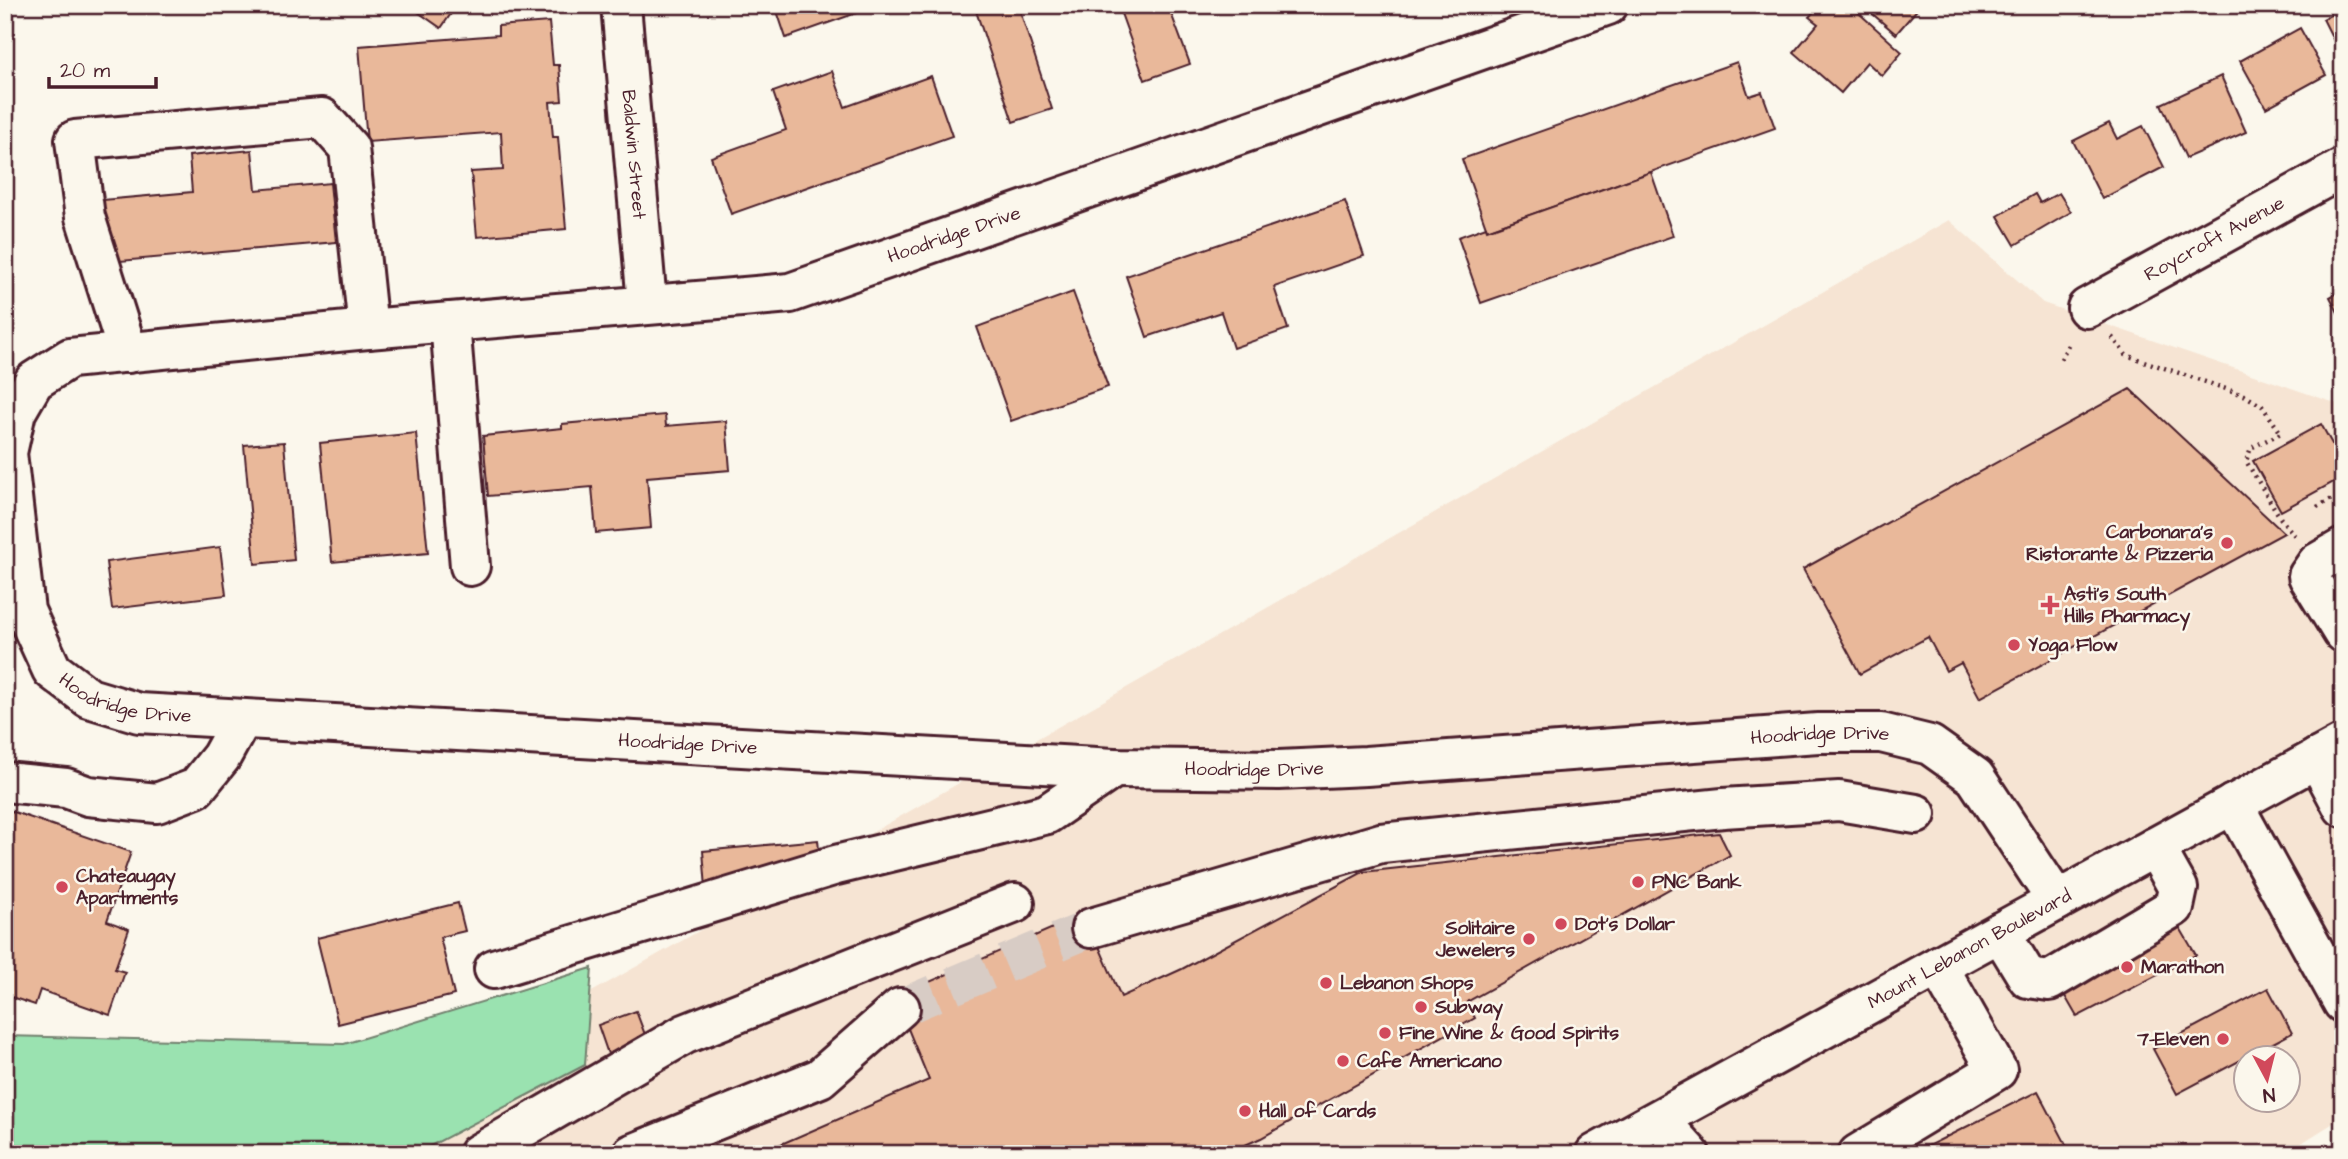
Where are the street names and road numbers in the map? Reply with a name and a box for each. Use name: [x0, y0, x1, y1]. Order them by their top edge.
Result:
street label: Baldwin Street: [615, 89, 653, 221]
street label: Roycroft Avenue: [2139, 189, 2289, 288]
street label: Hoodridge Drive: [884, 200, 1025, 271]
street label: Hoodridge Drive: [53, 666, 192, 729]
street label: Hoodridge Drive: [1749, 719, 1893, 751]
street label: Hoodridge Drive: [618, 727, 758, 761]
street label: Hoodridge Drive: [1184, 754, 1324, 784]
street label: Mount Lebanon Boulevard: [1863, 882, 2076, 1016]

